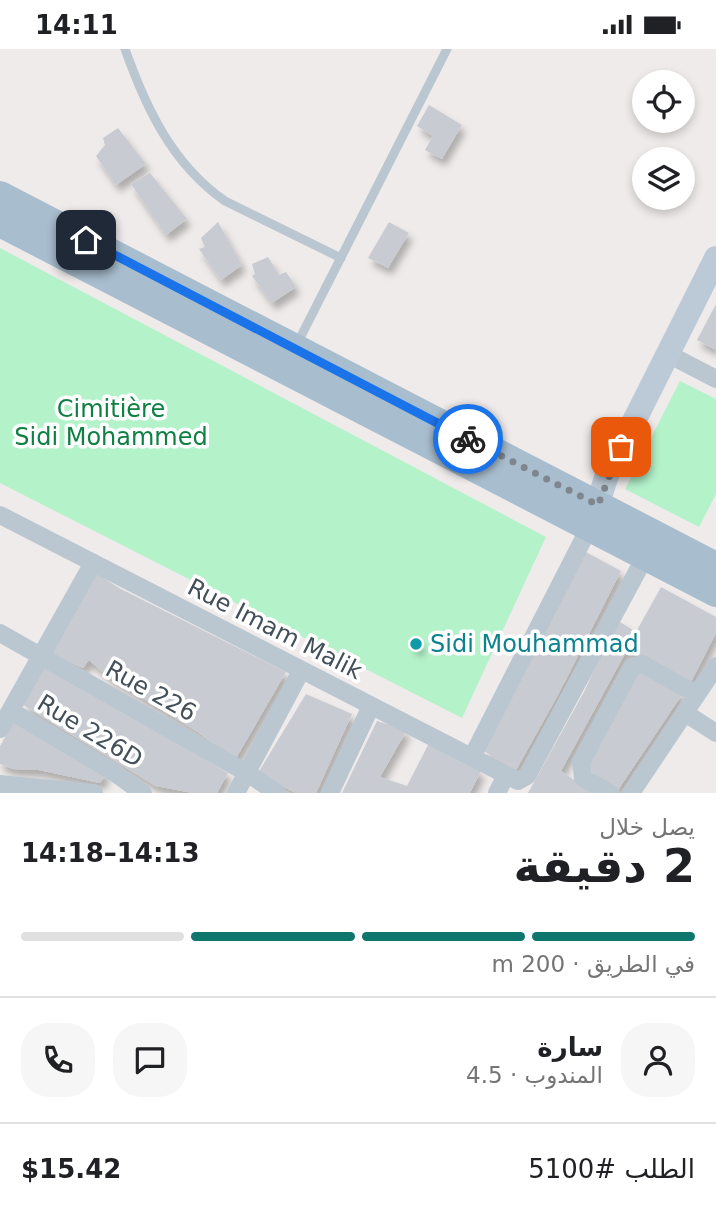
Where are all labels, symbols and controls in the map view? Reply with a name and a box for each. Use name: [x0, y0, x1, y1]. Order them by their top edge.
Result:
text: 14:11: [35, 10, 118, 40]
map controls: [632, 70, 695, 210]
button: locate: [632, 70, 695, 133]
button: layers: [632, 147, 695, 210]
pin: [56, 210, 116, 270]
icon: home: [67, 221, 105, 259]
park label: Cimitière Sidi Mohammed: [14, 395, 208, 451]
courier: [433, 404, 503, 474]
pin: [591, 417, 651, 477]
icon: bike: [449, 420, 487, 458]
icon: bag: [602, 428, 640, 466]
street label: Rue Imam Malik: [183, 573, 367, 685]
place label: Sidi Mouhammad: [430, 630, 639, 658]
marker: Sidi Mouhammad: [408, 636, 424, 652]
street label: Rue 226: [101, 655, 201, 727]
street label: Rue 226D: [32, 689, 148, 773]
text: يصل خلال: [599, 814, 695, 840]
text: 14:13–14:18: [21, 838, 200, 868]
text: 2 دقيقة: [513, 839, 695, 893]
text: في الطريق · 200 m: [491, 951, 695, 977]
button: phone: [21, 1023, 95, 1097]
button: chat: [113, 1023, 187, 1097]
button: person: [621, 1023, 695, 1097]
text: سارة: [537, 1032, 603, 1062]
text: المندوب · 4.5: [466, 1062, 603, 1088]
text: $15.42: [21, 1154, 121, 1184]
text: الطلب #5100: [528, 1154, 695, 1184]

